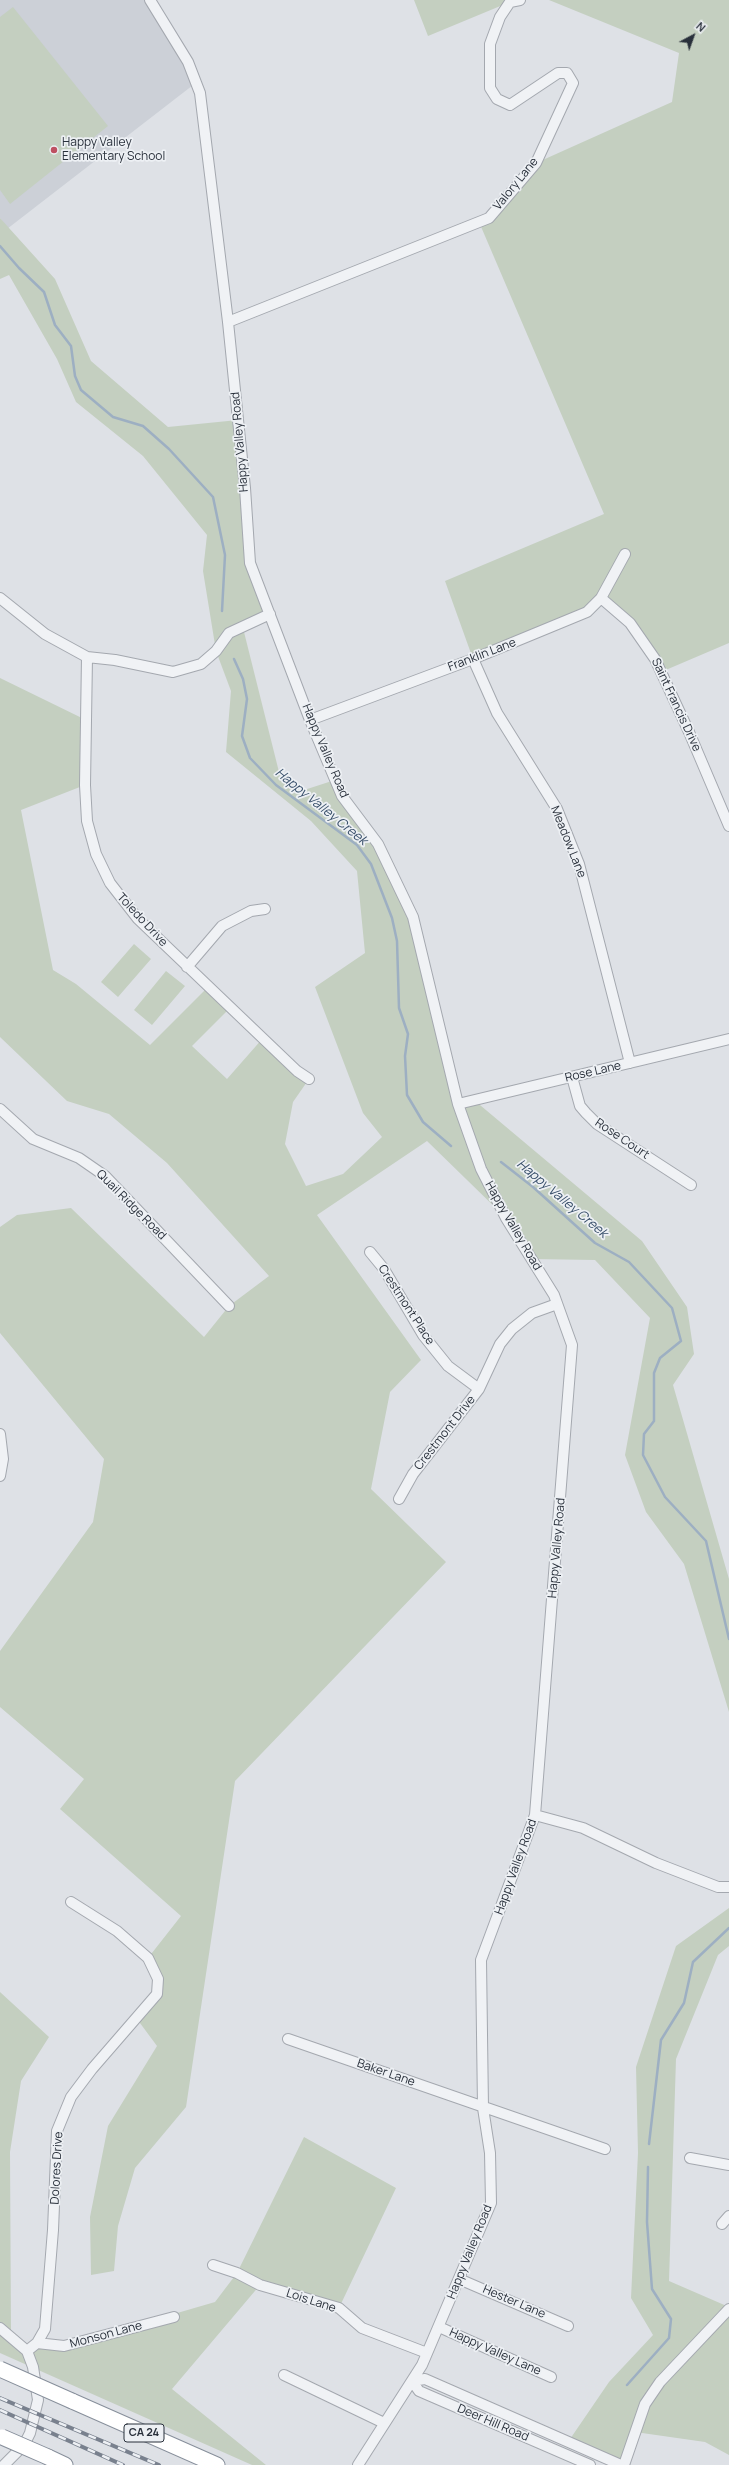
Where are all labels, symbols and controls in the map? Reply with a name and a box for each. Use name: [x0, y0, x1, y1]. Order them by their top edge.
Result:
north arrow: [673, 16, 713, 56]
text: N: [693, 18, 709, 35]
place label: Happy Valley Elementary School: [62, 136, 165, 164]
marker: Happy Valley Elementary School: [49, 145, 59, 155]
street label: Valory Lane: [491, 155, 541, 213]
street label: Happy Valley Road: [228, 391, 252, 493]
street label: Franklin Lane: [446, 635, 518, 675]
street label: Saint Francis Drive: [648, 656, 704, 754]
street label: Happy Valley Road: [299, 702, 351, 800]
water label: Happy Valley Creek: [272, 765, 370, 849]
street label: Meadow Lane: [547, 804, 589, 880]
street label: Toledo Drive: [114, 890, 170, 950]
street label: Rose Lane: [564, 1059, 622, 1085]
street label: Rose Court: [592, 1116, 652, 1162]
water label: Happy Valley Creek: [513, 1156, 611, 1242]
street label: Quail Ridge Road: [93, 1167, 169, 1243]
street label: Happy Valley Road: [482, 1179, 544, 1273]
street label: Crestmont Place: [375, 1262, 437, 1348]
street label: Crestmont Drive: [411, 1393, 479, 1473]
street label: Happy Valley Road: [545, 1497, 569, 1599]
street label: Happy Valley Road: [492, 1817, 540, 1917]
street label: Baker Lane: [355, 2056, 417, 2090]
street label: Dolores Drive: [48, 2131, 66, 2205]
street label: Happy Valley Road: [444, 2203, 496, 2301]
street label: Hester Lane: [480, 2282, 548, 2322]
street label: Lois Lane: [284, 2286, 338, 2316]
street label: Monson Lane: [68, 2318, 144, 2352]
street label: Happy Valley Lane: [447, 2325, 543, 2379]
street label: Deer Hill Road: [455, 2401, 531, 2445]
road number: CA 24: [124, 2424, 164, 2442]

